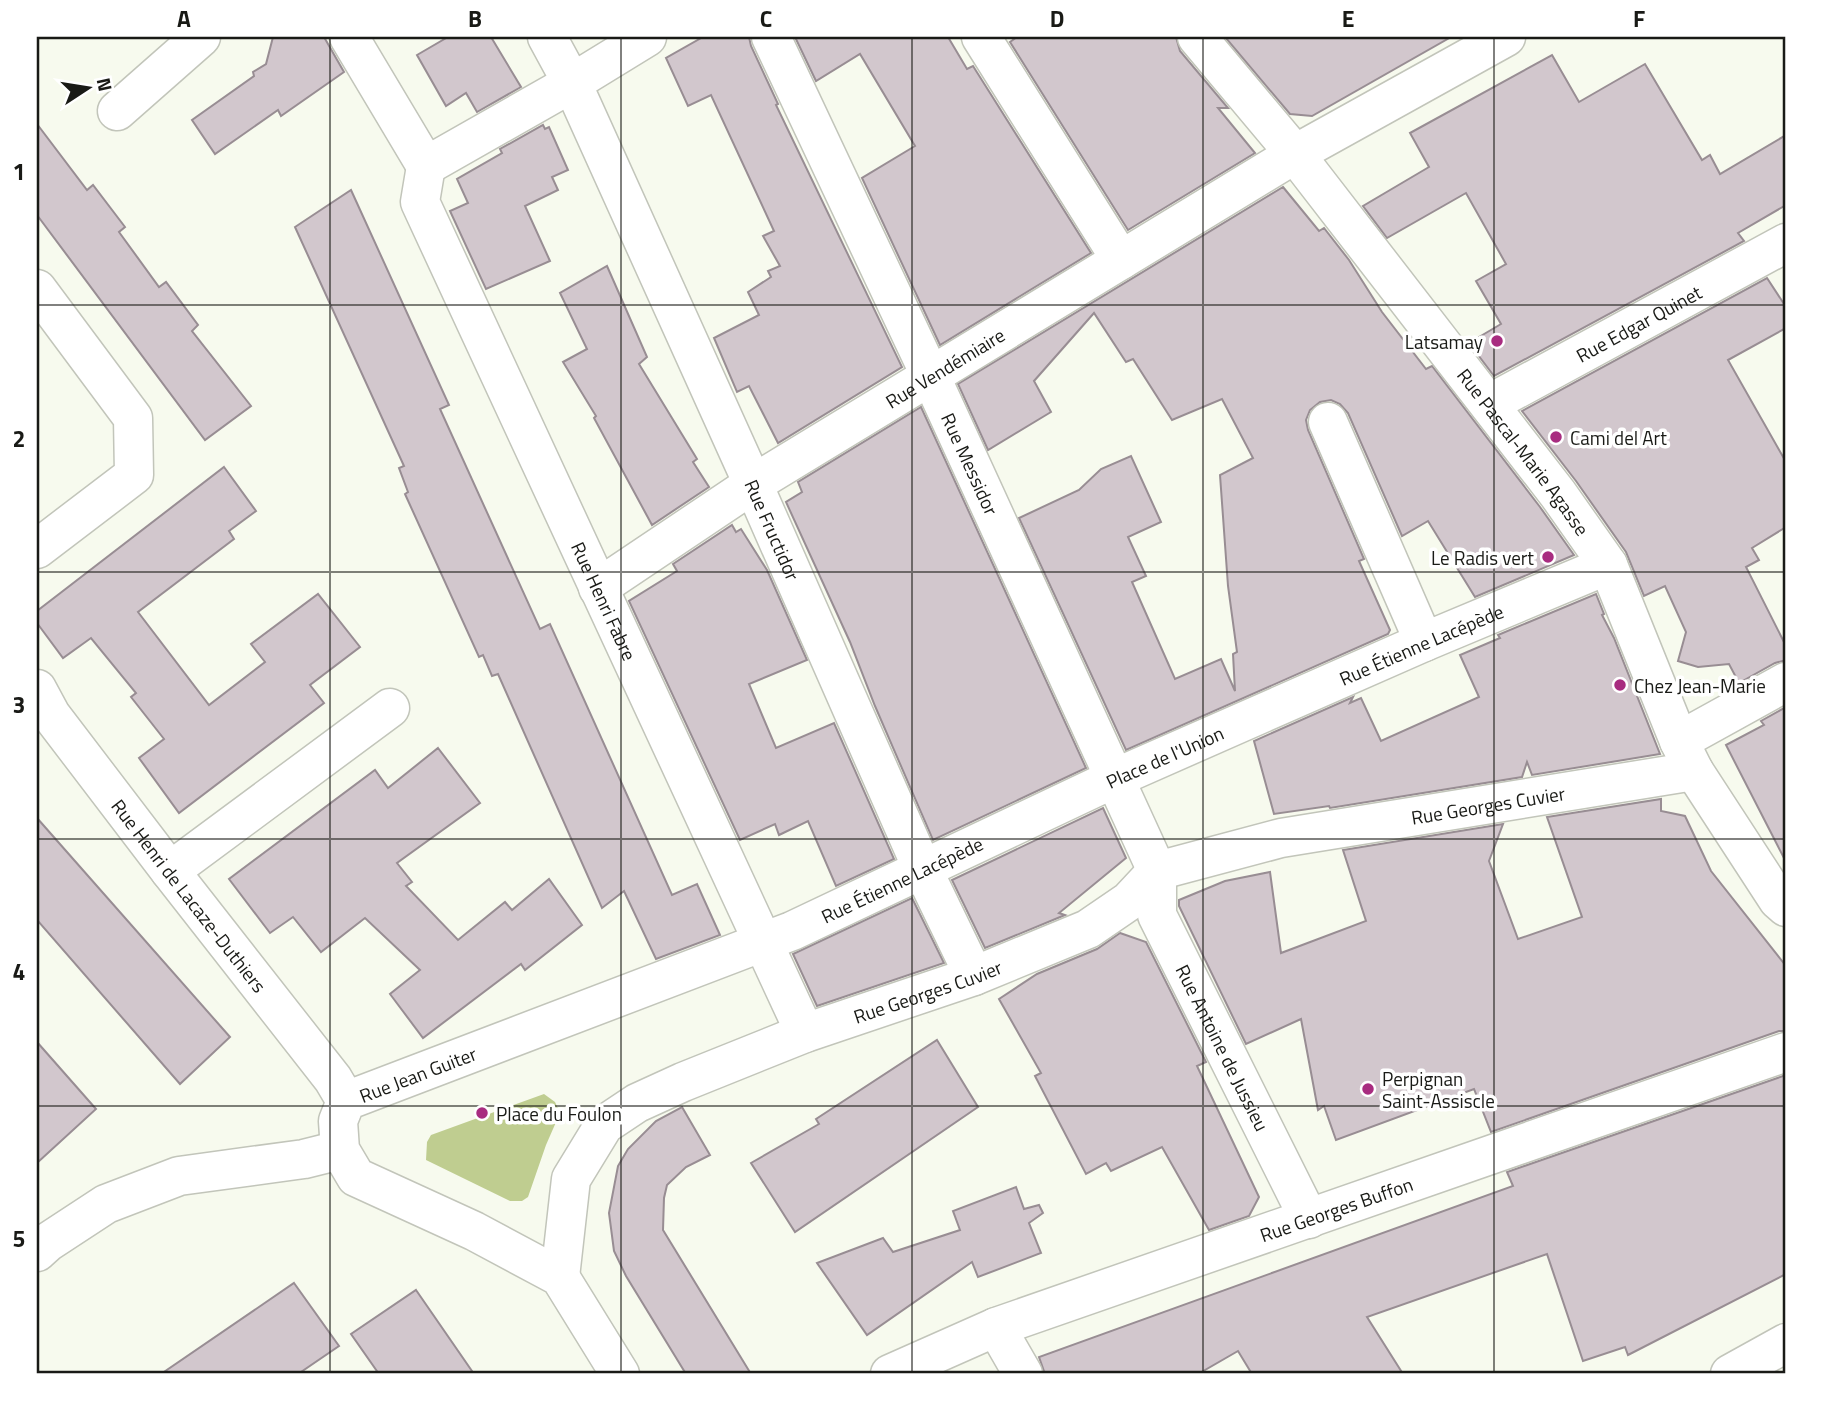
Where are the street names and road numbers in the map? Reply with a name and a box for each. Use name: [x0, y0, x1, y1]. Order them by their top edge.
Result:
street label: Rue Edgar Quinet: [1570, 277, 1707, 369]
street label: Rue Vendémiaire: [879, 320, 1010, 415]
street label: Rue Pascal-Marie Agasse: [1451, 362, 1597, 541]
street label: Rue Messidor: [935, 408, 1007, 520]
street label: Rue Fructidor: [738, 474, 808, 585]
street label: Rue Henri Fabre: [565, 537, 645, 665]
street label: Rue Étienne Lacépède: [1334, 596, 1508, 692]
street label: Place de l'Union: [1101, 718, 1228, 795]
street label: Rue Georges Cuvier: [1409, 778, 1567, 831]
street label: Rue Henri de Lacaze-Duthiers: [105, 792, 274, 998]
street label: Rue Étienne Lacépède: [816, 828, 988, 930]
street label: Rue Georges Cuvier: [849, 951, 1007, 1030]
street label: Rue Antoine de Jussieu: [1169, 959, 1277, 1136]
street label: Rue Jean Guiter: [355, 1038, 481, 1109]
street label: Rue Georges Buffon: [1256, 1169, 1416, 1249]

